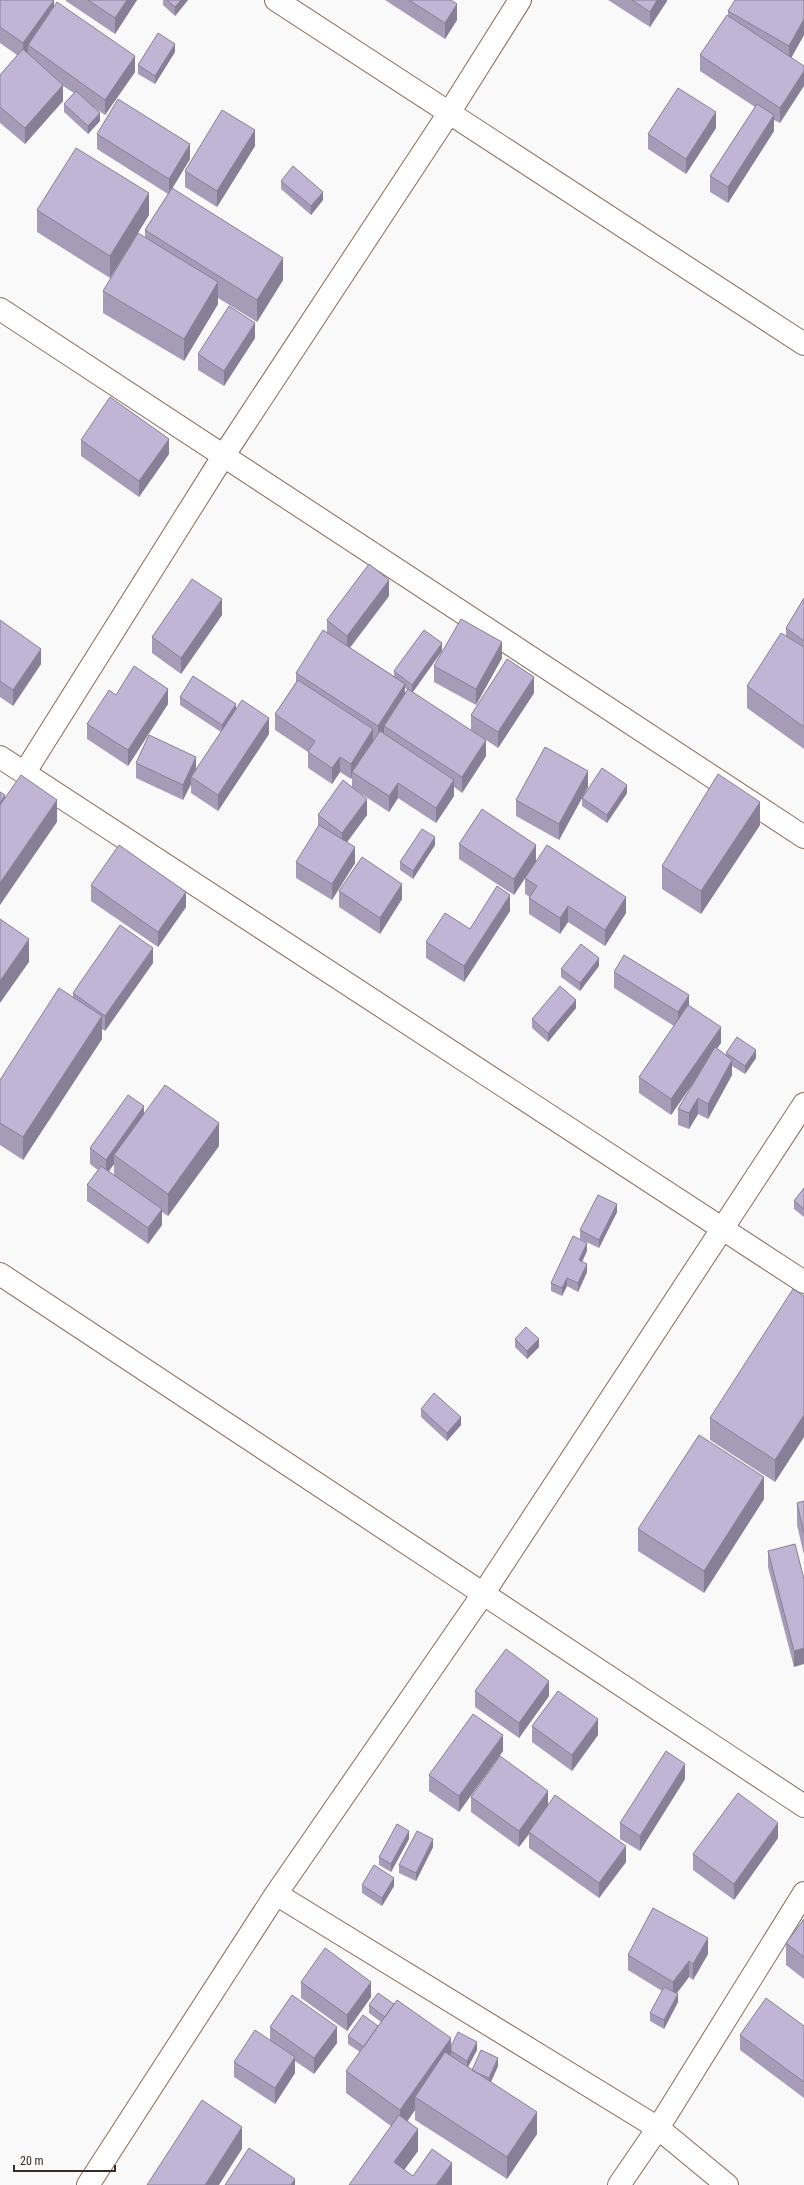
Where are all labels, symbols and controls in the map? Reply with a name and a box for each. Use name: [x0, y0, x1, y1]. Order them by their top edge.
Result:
scale bar: [14, 2147, 115, 2173]
text: 20 m: [20, 2154, 44, 2168]

